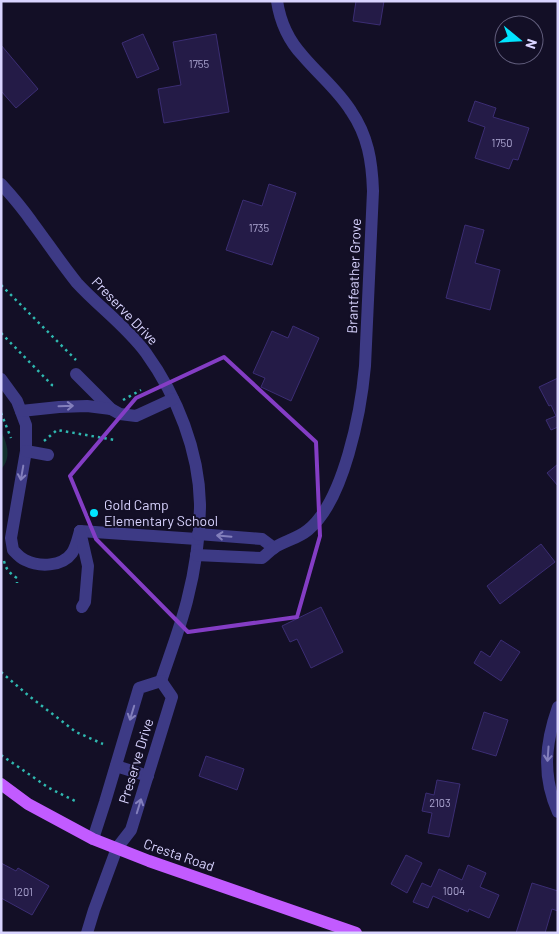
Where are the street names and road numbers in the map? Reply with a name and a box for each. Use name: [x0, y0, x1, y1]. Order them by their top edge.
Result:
street label: Brantfeather Grove: [343, 218, 364, 334]
street label: Preserve Drive: [89, 273, 162, 348]
street label: Preserve Drive: [114, 716, 157, 806]
street label: Cresta Road: [142, 835, 217, 875]

